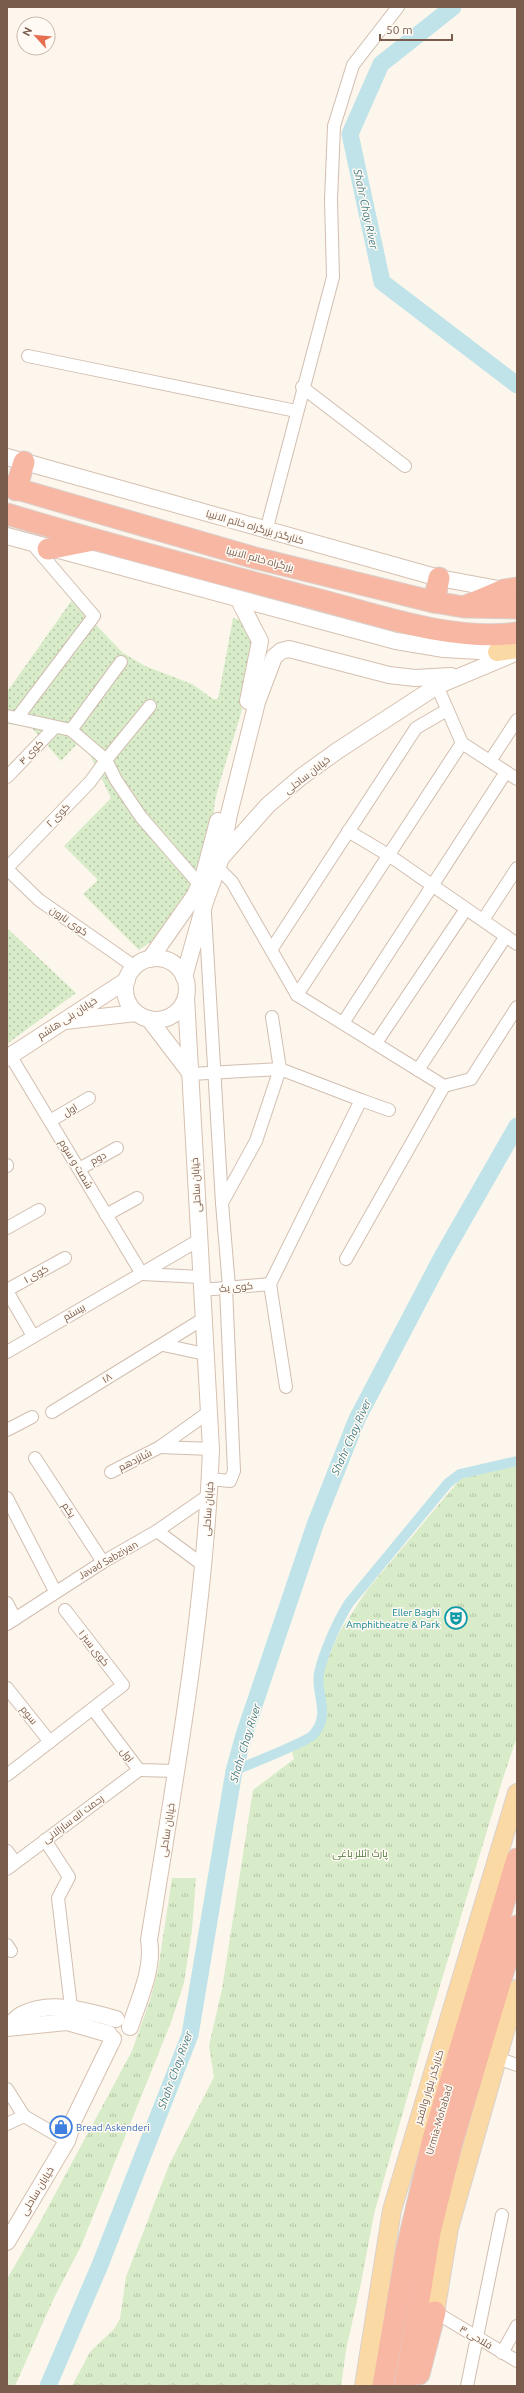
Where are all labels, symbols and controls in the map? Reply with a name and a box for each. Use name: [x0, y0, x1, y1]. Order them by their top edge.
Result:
north arrow: [16, 16, 56, 56]
scale bar: [380, 16, 452, 42]
text: 50 m: [386, 23, 413, 36]
text: N: [20, 25, 34, 38]
water label: Shahr Chay River: [351, 167, 381, 251]
street label: کنارگذر بزرگراه خاتم الانبیا: [204, 508, 305, 548]
street label: بزرگراه خاتم الانبیا: [224, 545, 295, 575]
street label: کوی ۴: [17, 737, 46, 767]
street label: خیابان ساحلی: [282, 754, 333, 797]
street label: کوی ۲: [44, 801, 73, 830]
street label: کوی نارون: [47, 904, 90, 939]
street label: خیابان بنی هاشم: [35, 995, 100, 1043]
street label: اول: [61, 1101, 80, 1119]
street label: شصت و سوم: [55, 1137, 95, 1192]
street label: دوم: [88, 1149, 109, 1169]
street label: خیابان ساحلی: [189, 1157, 204, 1213]
street label: کوی ۱: [22, 1263, 51, 1286]
street label: کوی یک: [219, 1280, 254, 1295]
street label: بیستم: [61, 1301, 88, 1324]
street label: ۱۸: [100, 1371, 114, 1385]
water label: Shahr Chay River: [329, 1397, 373, 1478]
street label: شانزدهم: [116, 1447, 155, 1475]
street label: خیابان ساحلی: [201, 1481, 216, 1537]
street label: یکم: [58, 1500, 78, 1521]
street label: Javad Sabziyan: [76, 1538, 140, 1582]
theatre icon: Eller Baghi Amphitheatre & Park: [443, 1605, 469, 1631]
place label: Eller Baghi Amphitheatre & Park: [346, 1607, 440, 1630]
street label: کوی سبز ۱: [76, 1628, 112, 1669]
water label: Shahr Chay River: [227, 1701, 263, 1785]
street label: سوم: [17, 1704, 40, 1728]
street label: اول: [117, 1746, 136, 1765]
street label: رحمت اله سارالانی: [40, 1793, 106, 1846]
street label: خیابان ساحلی: [157, 1802, 178, 1858]
park label: پارک ائللر باغی: [332, 1848, 388, 1860]
water label: Shahr Chay River: [155, 2029, 195, 2111]
street label: کنارگذر بلوار والفجر: [412, 2048, 446, 2126]
street label: Urmia-Mohabad: [424, 2084, 454, 2156]
shop icon: Bread Askenderi: [48, 2114, 74, 2140]
place label: Bread Askenderi: [76, 2122, 150, 2133]
street label: خیابان ساحلی: [18, 2165, 57, 2218]
street label: فلاحی ۳: [457, 2323, 494, 2352]

